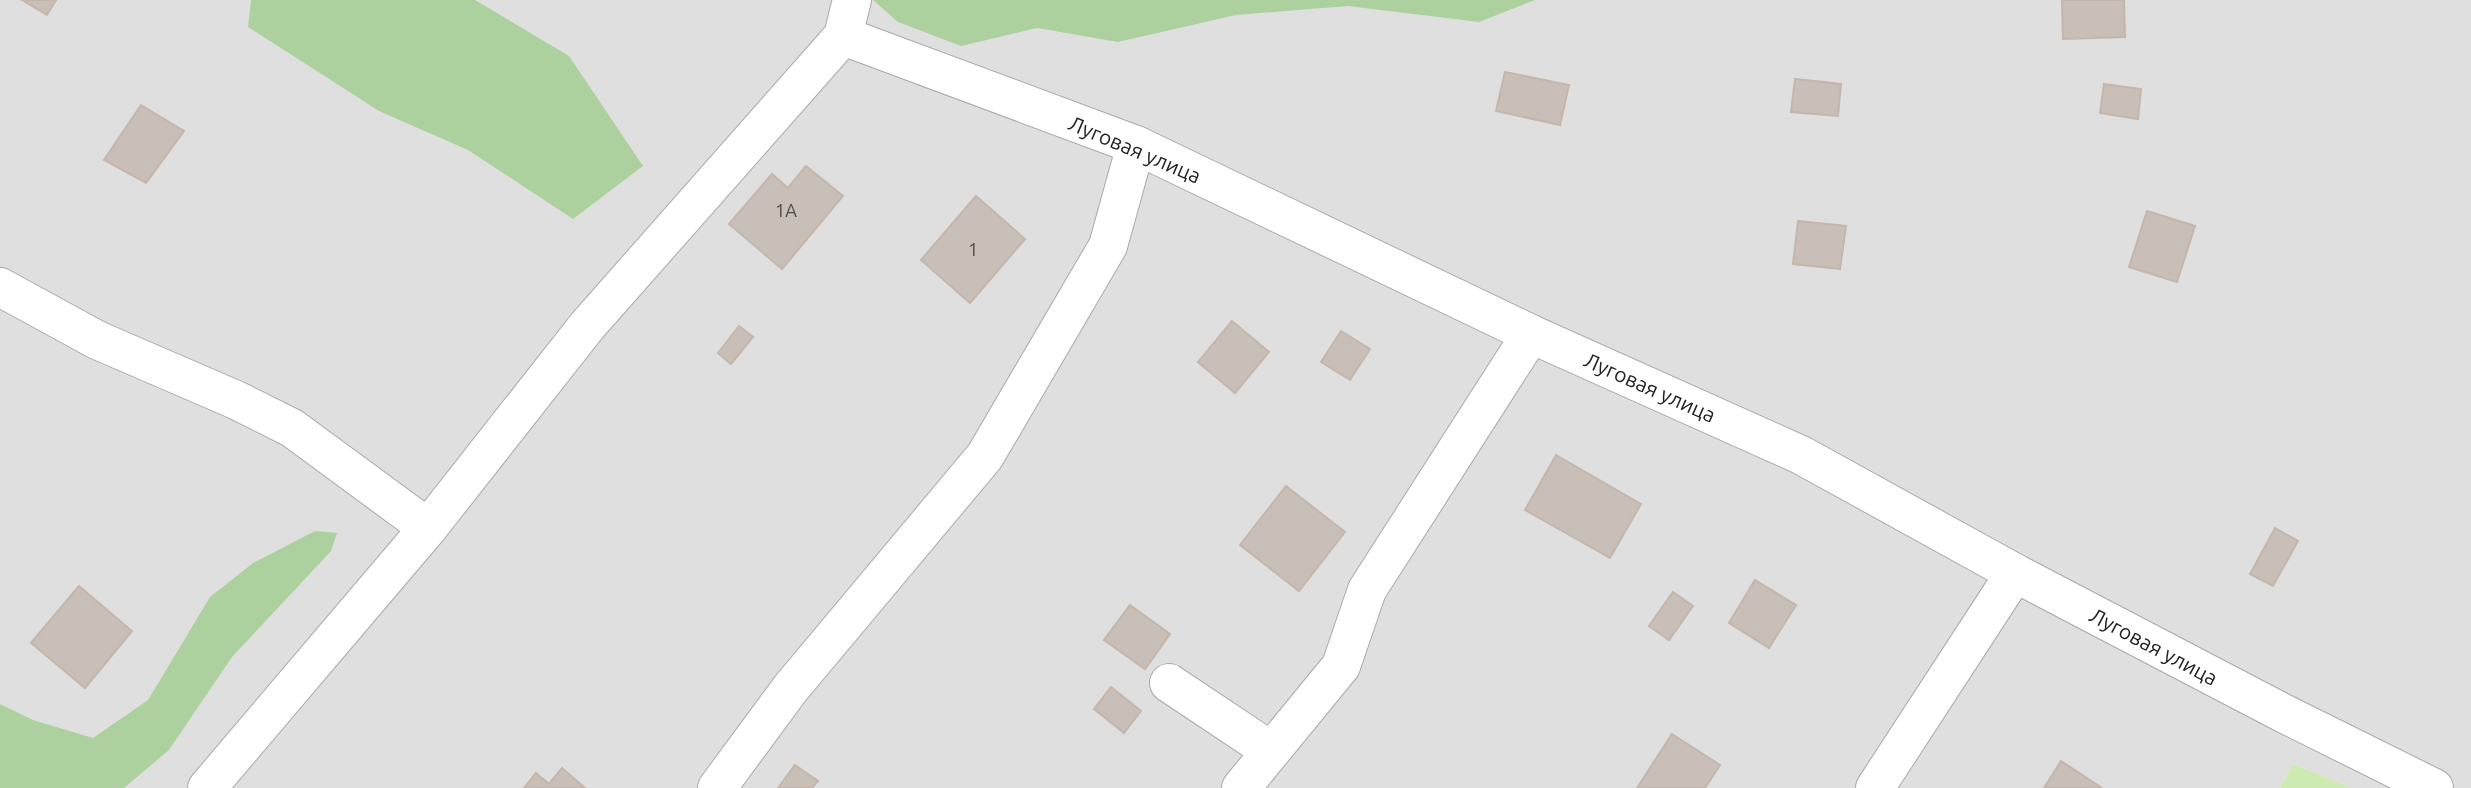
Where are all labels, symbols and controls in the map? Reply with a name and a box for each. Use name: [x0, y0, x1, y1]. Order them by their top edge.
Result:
street label: Луговая улица: [1065, 110, 1205, 188]
house number: 1А: [775, 200, 797, 220]
house number: 1: [968, 239, 978, 259]
street label: Луговая улица: [1581, 347, 1719, 427]
street label: Луговая улица: [2086, 602, 2222, 690]

